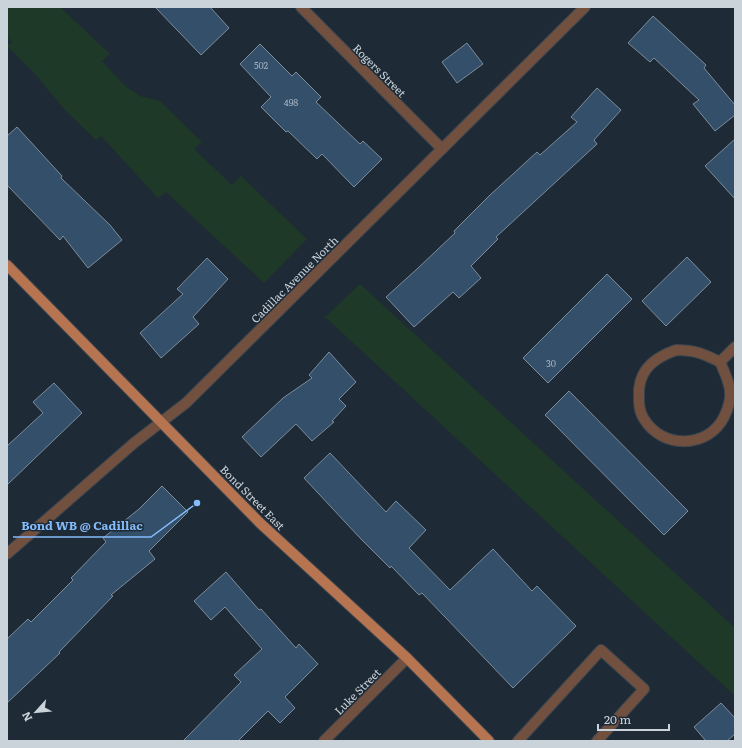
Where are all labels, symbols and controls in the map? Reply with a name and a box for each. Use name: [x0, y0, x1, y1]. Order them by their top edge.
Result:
street label: Rogers Street: [350, 40, 411, 101]
house number: 502: [254, 58, 269, 72]
house number: 498: [284, 95, 298, 109]
street label: Cadillac Avenue North: [247, 232, 341, 326]
house number: 30: [546, 356, 556, 370]
street label: Bond Street East: [217, 461, 289, 533]
callout: Bond WB @ Cadillac: [13, 513, 151, 537]
text: Bond WB @ Cadillac: [21, 516, 143, 534]
street label: Luke Street: [330, 664, 384, 718]
north arrow: [16, 692, 56, 732]
scale bar: [598, 706, 669, 732]
text: N: [17, 709, 35, 725]
text: 20 m: [604, 710, 631, 728]

